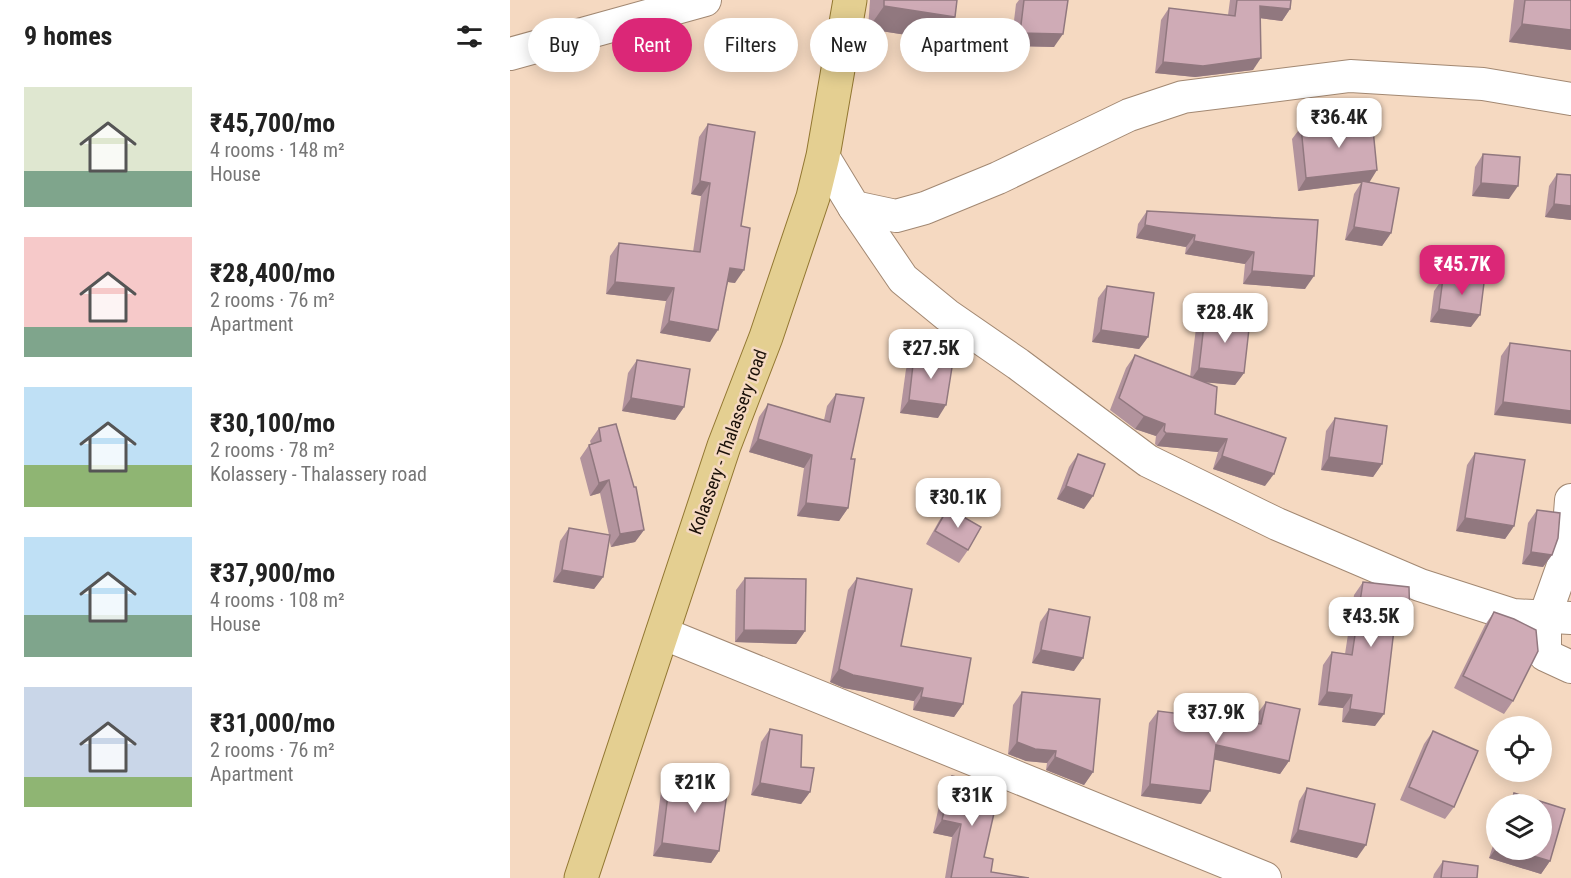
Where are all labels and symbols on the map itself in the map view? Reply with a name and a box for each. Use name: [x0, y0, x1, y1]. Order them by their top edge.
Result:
pin: ₹36.4K: [1290, 98, 1388, 149]
pin: ₹45.7K: [1413, 245, 1511, 296]
pin: ₹28.4K: [1176, 293, 1274, 344]
pin: ₹27.5K: [882, 329, 980, 380]
street label: Kolassery - Thalassery road: [684, 347, 771, 537]
pin: ₹30.1K: [909, 478, 1007, 529]
pin: ₹43.5K: [1322, 597, 1420, 648]
pin: ₹37.9K: [1167, 693, 1265, 744]
pin: ₹21K: [659, 763, 731, 814]
pin: ₹31K: [936, 776, 1008, 827]

